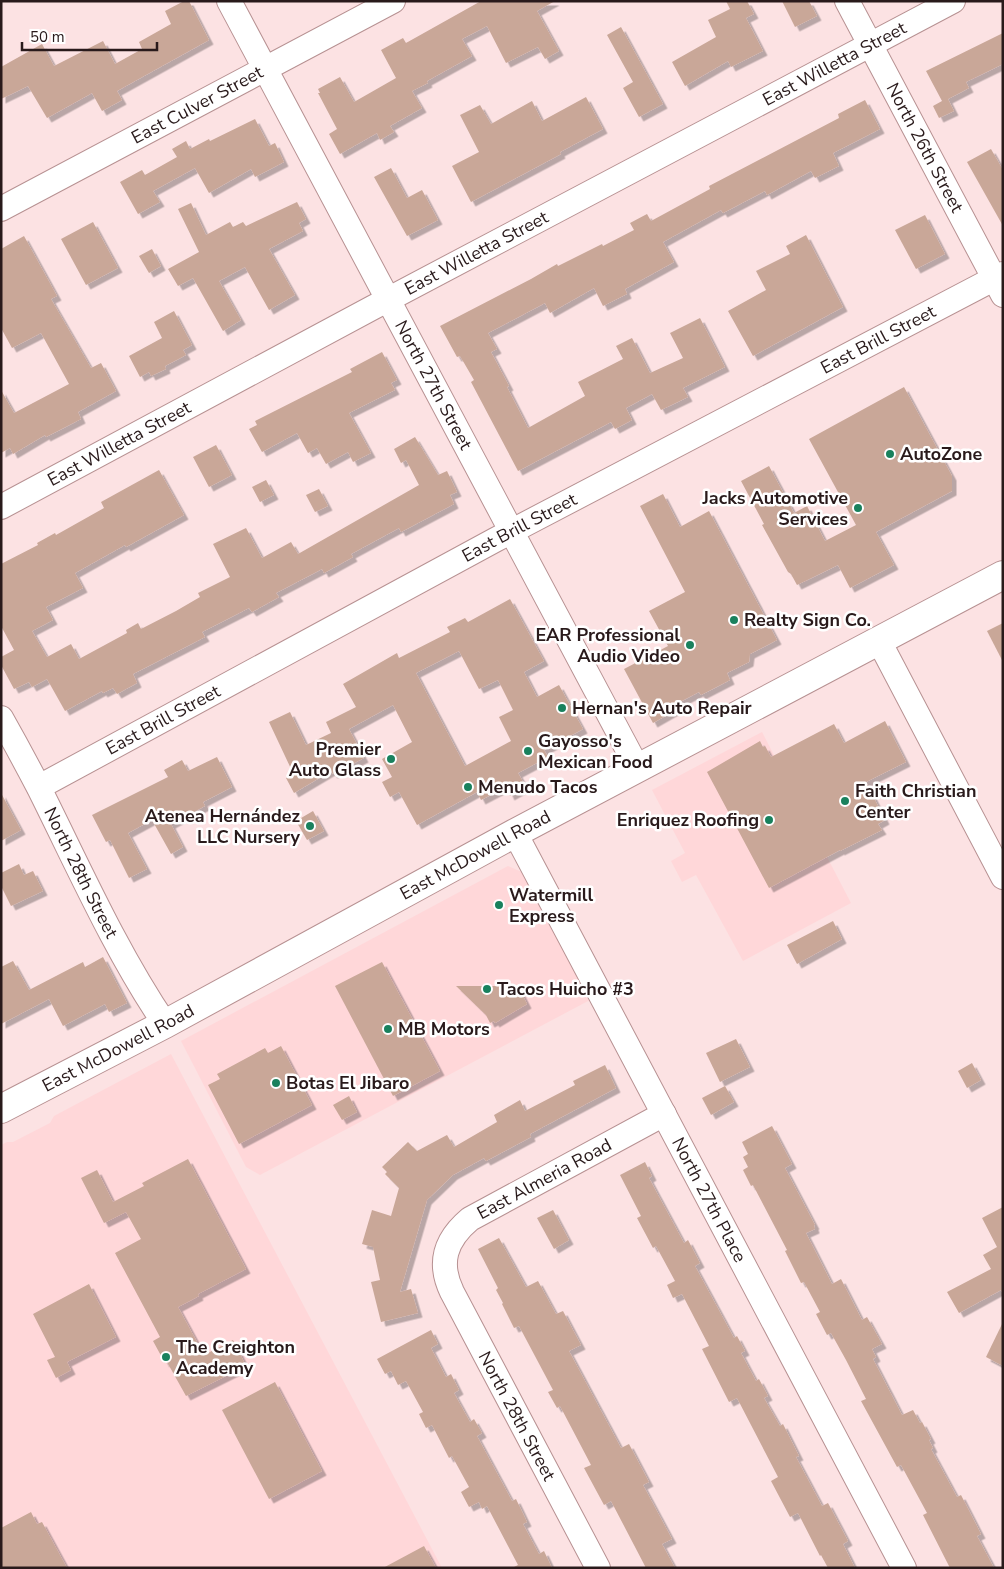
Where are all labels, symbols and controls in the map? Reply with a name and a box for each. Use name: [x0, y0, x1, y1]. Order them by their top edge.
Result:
street label: East Willetta Street: [758, 16, 911, 111]
scale bar: [22, 20, 158, 52]
text: 50 m: [30, 27, 65, 47]
street label: East Culver Street: [127, 60, 268, 150]
street label: North 26th Street: [881, 79, 969, 217]
street label: East Willetta Street: [400, 205, 553, 301]
street label: East Brill Street: [816, 299, 940, 379]
street label: North 27th Street: [389, 316, 478, 454]
street label: East Willetta Street: [43, 395, 196, 492]
place label: AutoZone: [900, 442, 983, 466]
marker: AutoZone: [884, 448, 896, 460]
place label: Jacks Automotive Services: [701, 486, 848, 531]
street label: East Brill Street: [458, 487, 582, 568]
marker: Jacks Automotive Services: [852, 502, 864, 514]
place label: Realty Sign Co.: [744, 608, 871, 632]
marker: Realty Sign Co.: [728, 614, 740, 626]
place label: EAR Professional Audio Video: [535, 623, 680, 668]
marker: EAR Professional Audio Video: [684, 639, 696, 651]
street label: East Brill Street: [102, 679, 225, 761]
place label: Hernan's Auto Repair: [572, 696, 752, 720]
marker: Hernan's Auto Repair: [556, 702, 568, 714]
place label: Gayosso's Mexican Food: [538, 729, 653, 774]
place label: Premier Auto Glass: [289, 737, 381, 782]
marker: Gayosso's Mexican Food: [522, 745, 534, 757]
marker: Premier Auto Glass: [385, 753, 397, 765]
place label: Menudo Tacos: [478, 775, 598, 799]
place label: Faith Christian Center: [855, 779, 976, 824]
marker: Menudo Tacos: [462, 781, 474, 793]
marker: Faith Christian Center: [839, 795, 851, 807]
street label: North 28th Street: [38, 803, 124, 943]
place label: Atenea Hernández LLC Nursery: [145, 804, 301, 849]
street label: East McDowell Road: [396, 804, 555, 906]
place label: Enriquez Roofing: [617, 808, 759, 832]
marker: Enriquez Roofing: [763, 814, 775, 826]
marker: Atenea Hernández LLC Nursery: [304, 820, 316, 832]
place label: Watermill Express: [509, 883, 594, 928]
marker: Watermill Express: [493, 899, 505, 911]
place label: Tacos Huicho #3: [497, 977, 634, 1001]
marker: Tacos Huicho #3: [481, 983, 493, 995]
street label: East McDowell Road: [38, 998, 198, 1098]
place label: MB Motors: [398, 1017, 490, 1041]
marker: MB Motors: [382, 1023, 394, 1035]
place label: Botas El Jibaro: [286, 1071, 409, 1095]
marker: Botas El Jibaro: [270, 1077, 282, 1089]
street label: East Almeria Road: [473, 1133, 616, 1225]
street label: North 27th Place: [666, 1133, 752, 1267]
place label: The Creighton Academy: [176, 1335, 295, 1380]
street label: North 28th Street: [473, 1347, 562, 1485]
marker: The Creighton Academy: [160, 1351, 172, 1363]

